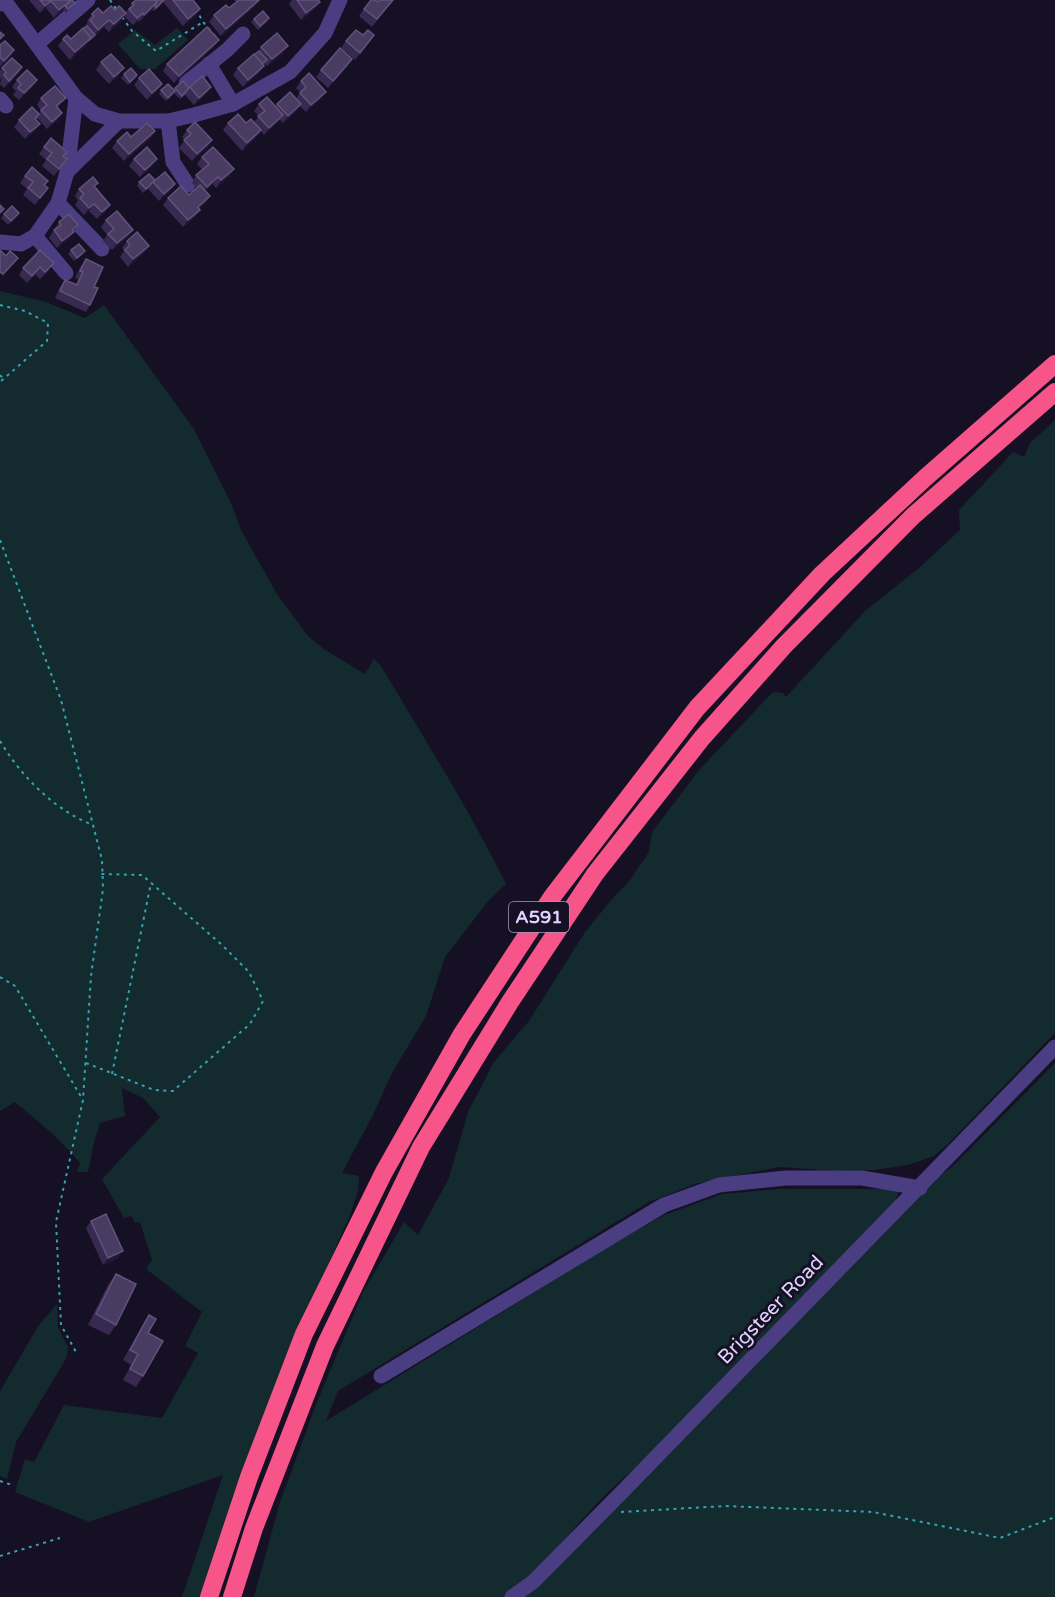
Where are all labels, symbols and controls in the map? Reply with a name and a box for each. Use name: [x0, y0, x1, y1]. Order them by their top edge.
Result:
road number: A591: [509, 902, 569, 932]
street label: Brigsteer Road: [713, 1251, 829, 1369]

